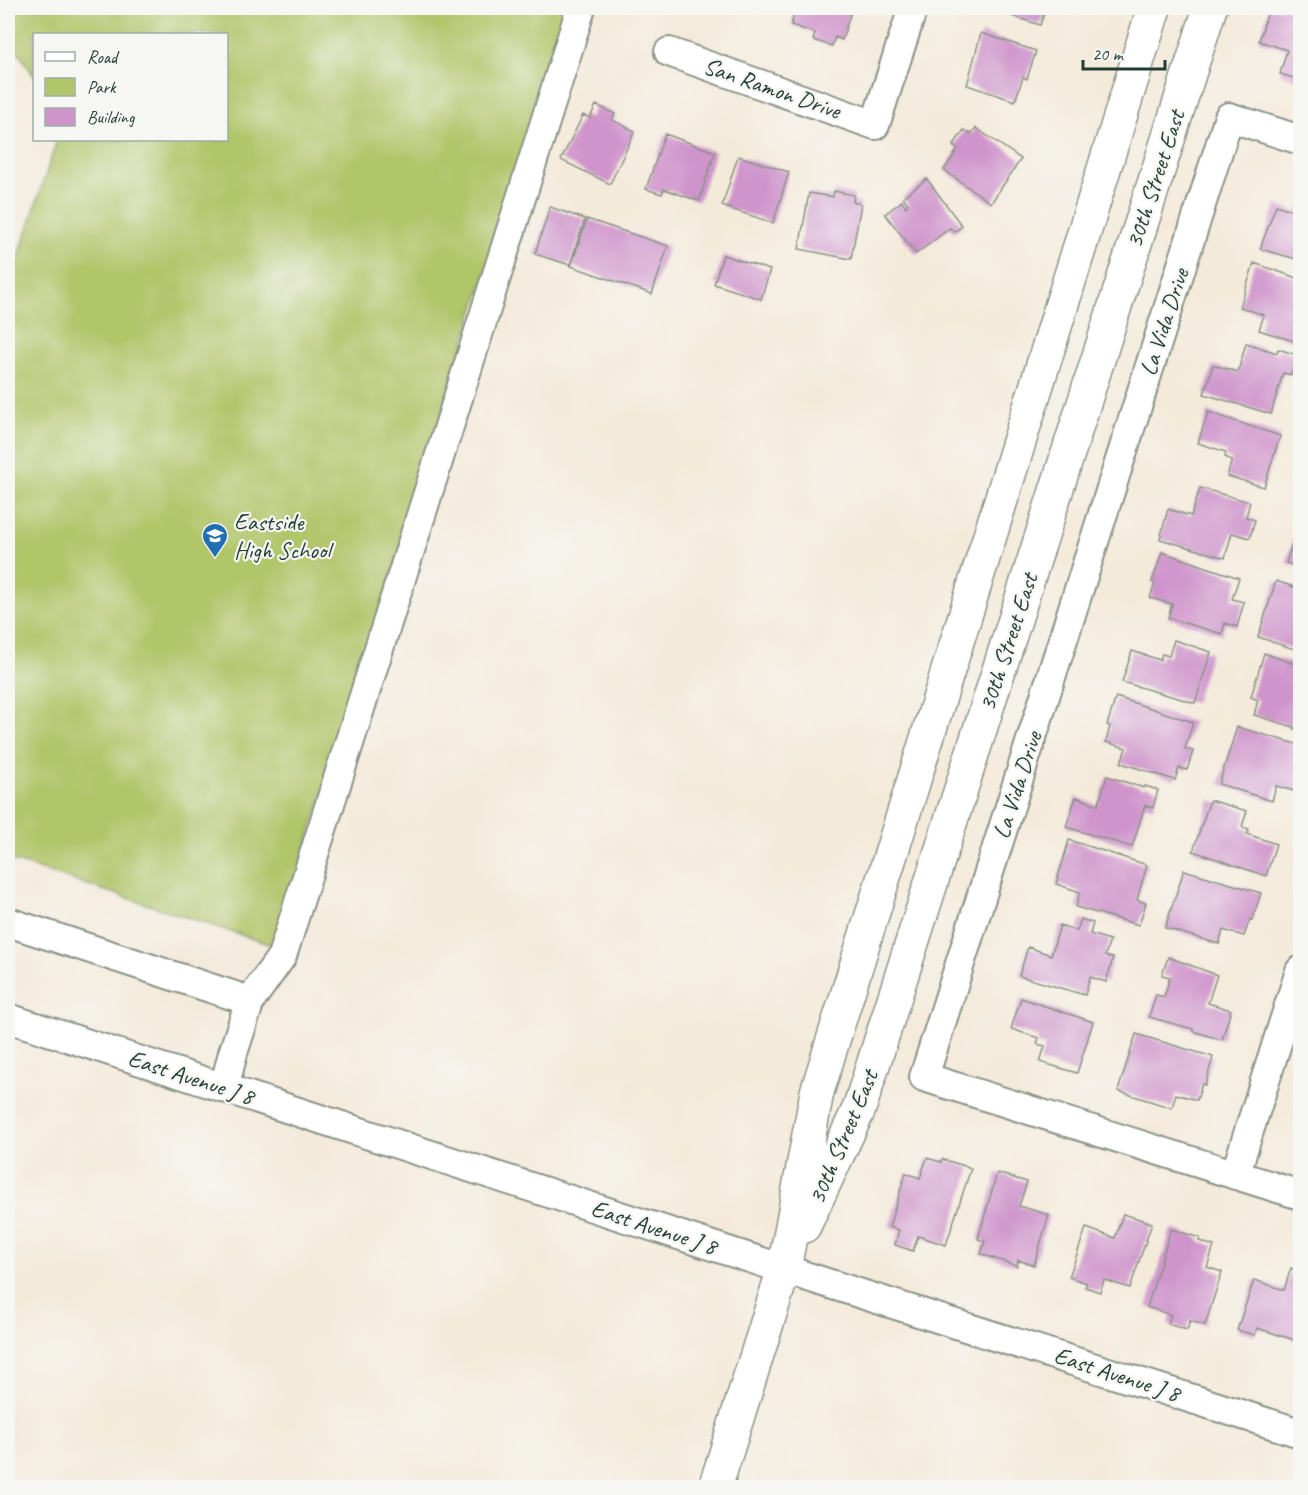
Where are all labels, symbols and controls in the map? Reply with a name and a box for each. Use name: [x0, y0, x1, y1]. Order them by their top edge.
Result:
legend: [33, 33, 228, 141]
scale bar: [1083, 33, 1166, 71]
text: 20 m: [1092, 43, 1125, 65]
text: Road: [87, 46, 120, 68]
street label: San Ramon Drive: [700, 51, 846, 126]
text: Park: [87, 76, 117, 98]
street label: 30th Street East: [1119, 105, 1192, 251]
text: Building: [87, 106, 136, 128]
street label: La Vida Drive: [1133, 263, 1196, 379]
place label: Eastside High School: [234, 507, 334, 565]
school or university icon: Eastside High School: [200, 521, 230, 559]
street label: 30th Street East: [972, 568, 1045, 714]
street label: La Vida Drive: [986, 726, 1049, 842]
street label: East Avenue J 8: [124, 1043, 260, 1112]
street label: 30th Street East: [801, 1064, 885, 1208]
street label: East Avenue J 8: [587, 1193, 723, 1262]
street label: East Avenue J 8: [1050, 1340, 1186, 1409]

